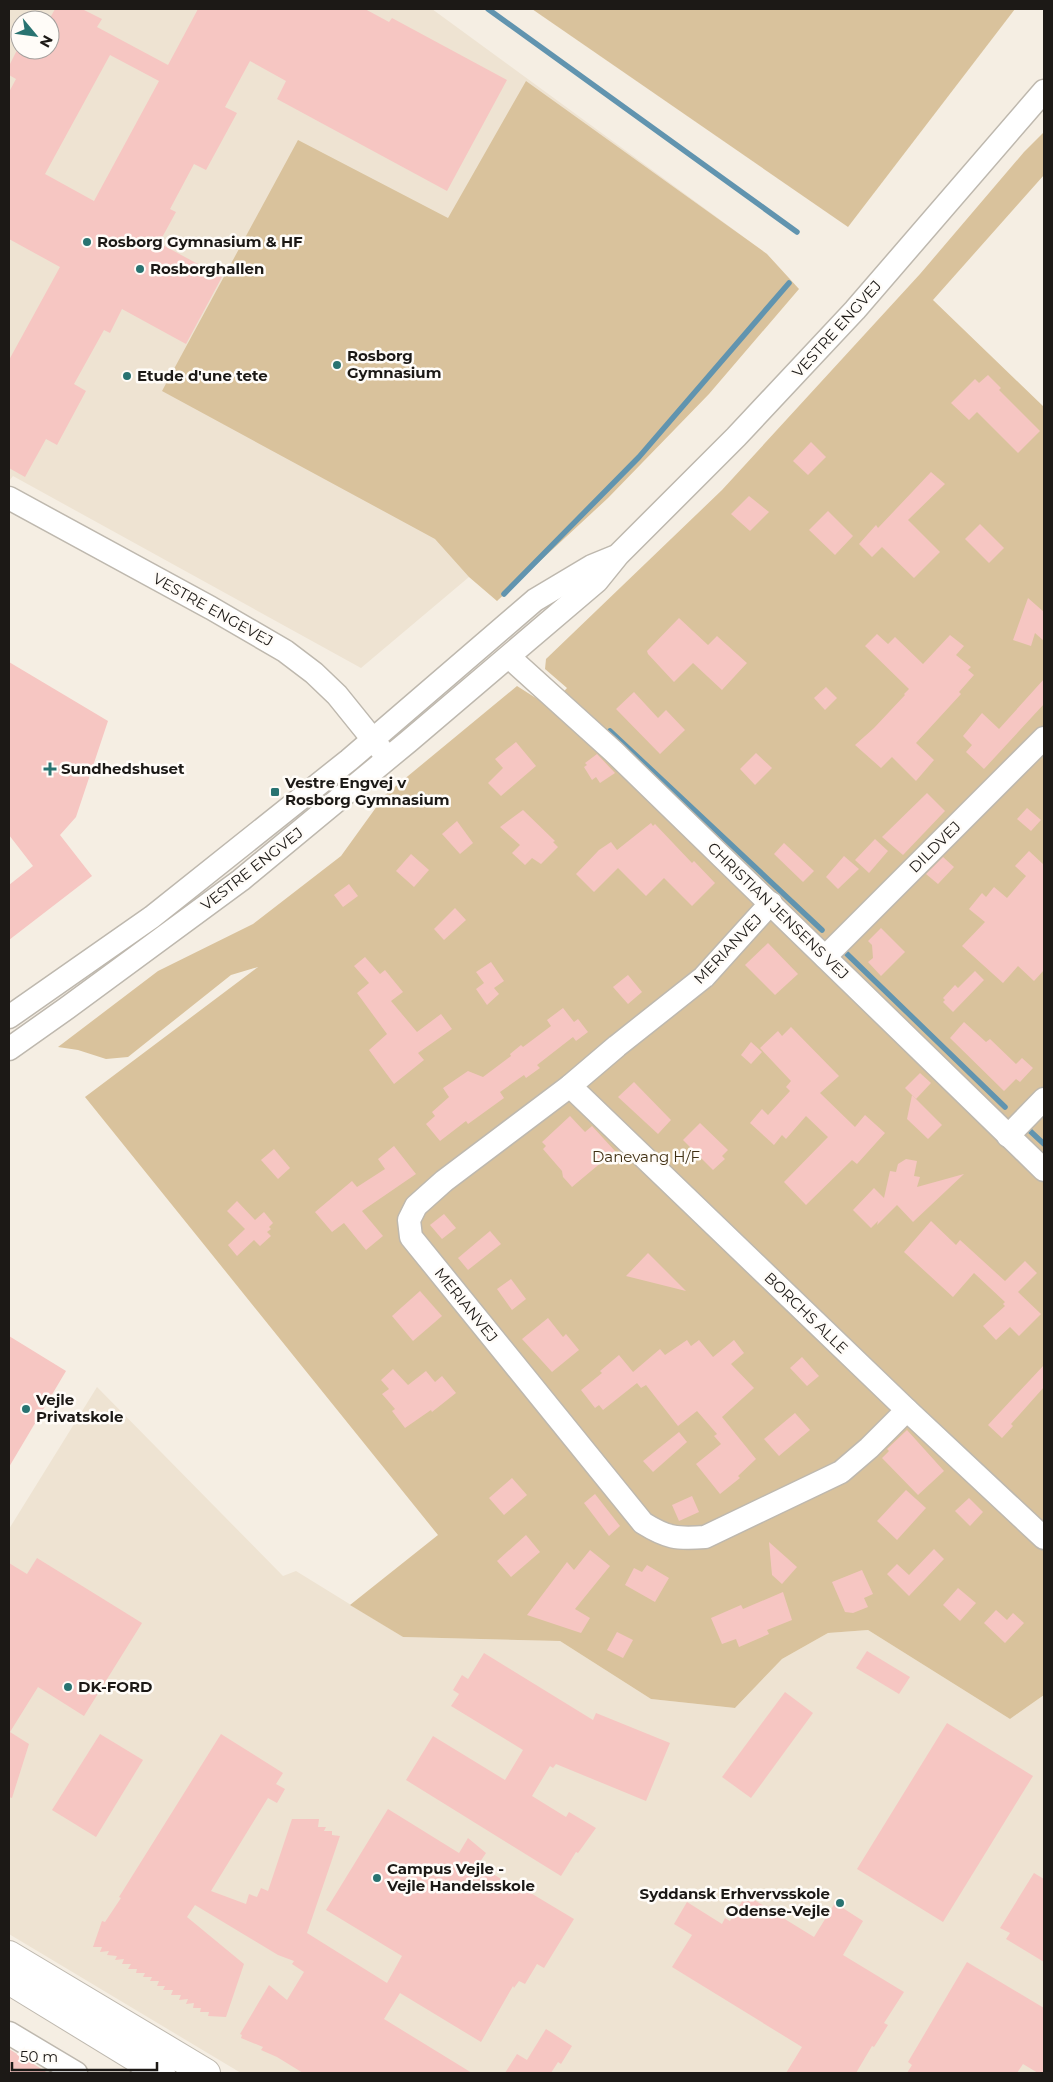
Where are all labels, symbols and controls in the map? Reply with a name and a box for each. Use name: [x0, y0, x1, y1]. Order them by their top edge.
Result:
north arrow: [10, 10, 60, 60]
text: N: [36, 32, 57, 51]
place label: Rosborg Gymnasium & HF: [97, 232, 303, 251]
marker: Rosborg Gymnasium & HF: [81, 236, 93, 248]
place label: Rosborghallen: [150, 259, 264, 278]
marker: Rosborghallen: [134, 263, 146, 275]
street label: VESTRE ENGVEJ: [788, 276, 885, 381]
place label: Rosborg Gymnasium: [347, 346, 441, 382]
marker: Rosborg Gymnasium: [331, 359, 343, 371]
place label: Etude d'une tete: [137, 366, 268, 385]
marker: Etude d'une tete: [121, 370, 133, 382]
street label: VESTRE ENGEVEJ: [150, 569, 277, 650]
place label: Sundhedshuset: [61, 759, 185, 778]
marker: Sundhedshuset: [43, 762, 57, 776]
place label: Vestre Engvej v Rosborg Gymnasium: [284, 773, 449, 809]
marker: Vestre Engvej v Rosborg Gymnasium: [269, 786, 281, 798]
street label: DILDVEJ: [905, 817, 965, 877]
street label: VESTRE ENGVEJ: [197, 823, 307, 914]
street label: CHRISTIAN JENSENS VEJ: [704, 838, 853, 983]
street label: MERIANVEJ: [689, 910, 766, 988]
park label: Danevang H/F: [592, 1147, 700, 1166]
street label: MERIANVEJ: [431, 1264, 502, 1346]
street label: BORCHS ALLE: [760, 1268, 852, 1357]
place label: Vejle Privatskole: [35, 1390, 123, 1426]
marker: Vejle Privatskole: [20, 1403, 32, 1415]
place label: DK-FORD: [78, 1677, 152, 1696]
marker: DK-FORD: [62, 1681, 74, 1693]
place label: Campus Vejle - Vejle Handelsskole: [386, 1859, 535, 1895]
marker: Campus Vejle - Vejle Handelsskole: [371, 1872, 383, 1884]
place label: Syddansk Erhvervsskole Odense-Vejle: [640, 1884, 830, 1920]
marker: Syddansk Erhvervsskole Odense-Vejle: [834, 1897, 846, 1909]
scale bar: [12, 2040, 158, 2072]
text: 50 m: [20, 2047, 58, 2066]

